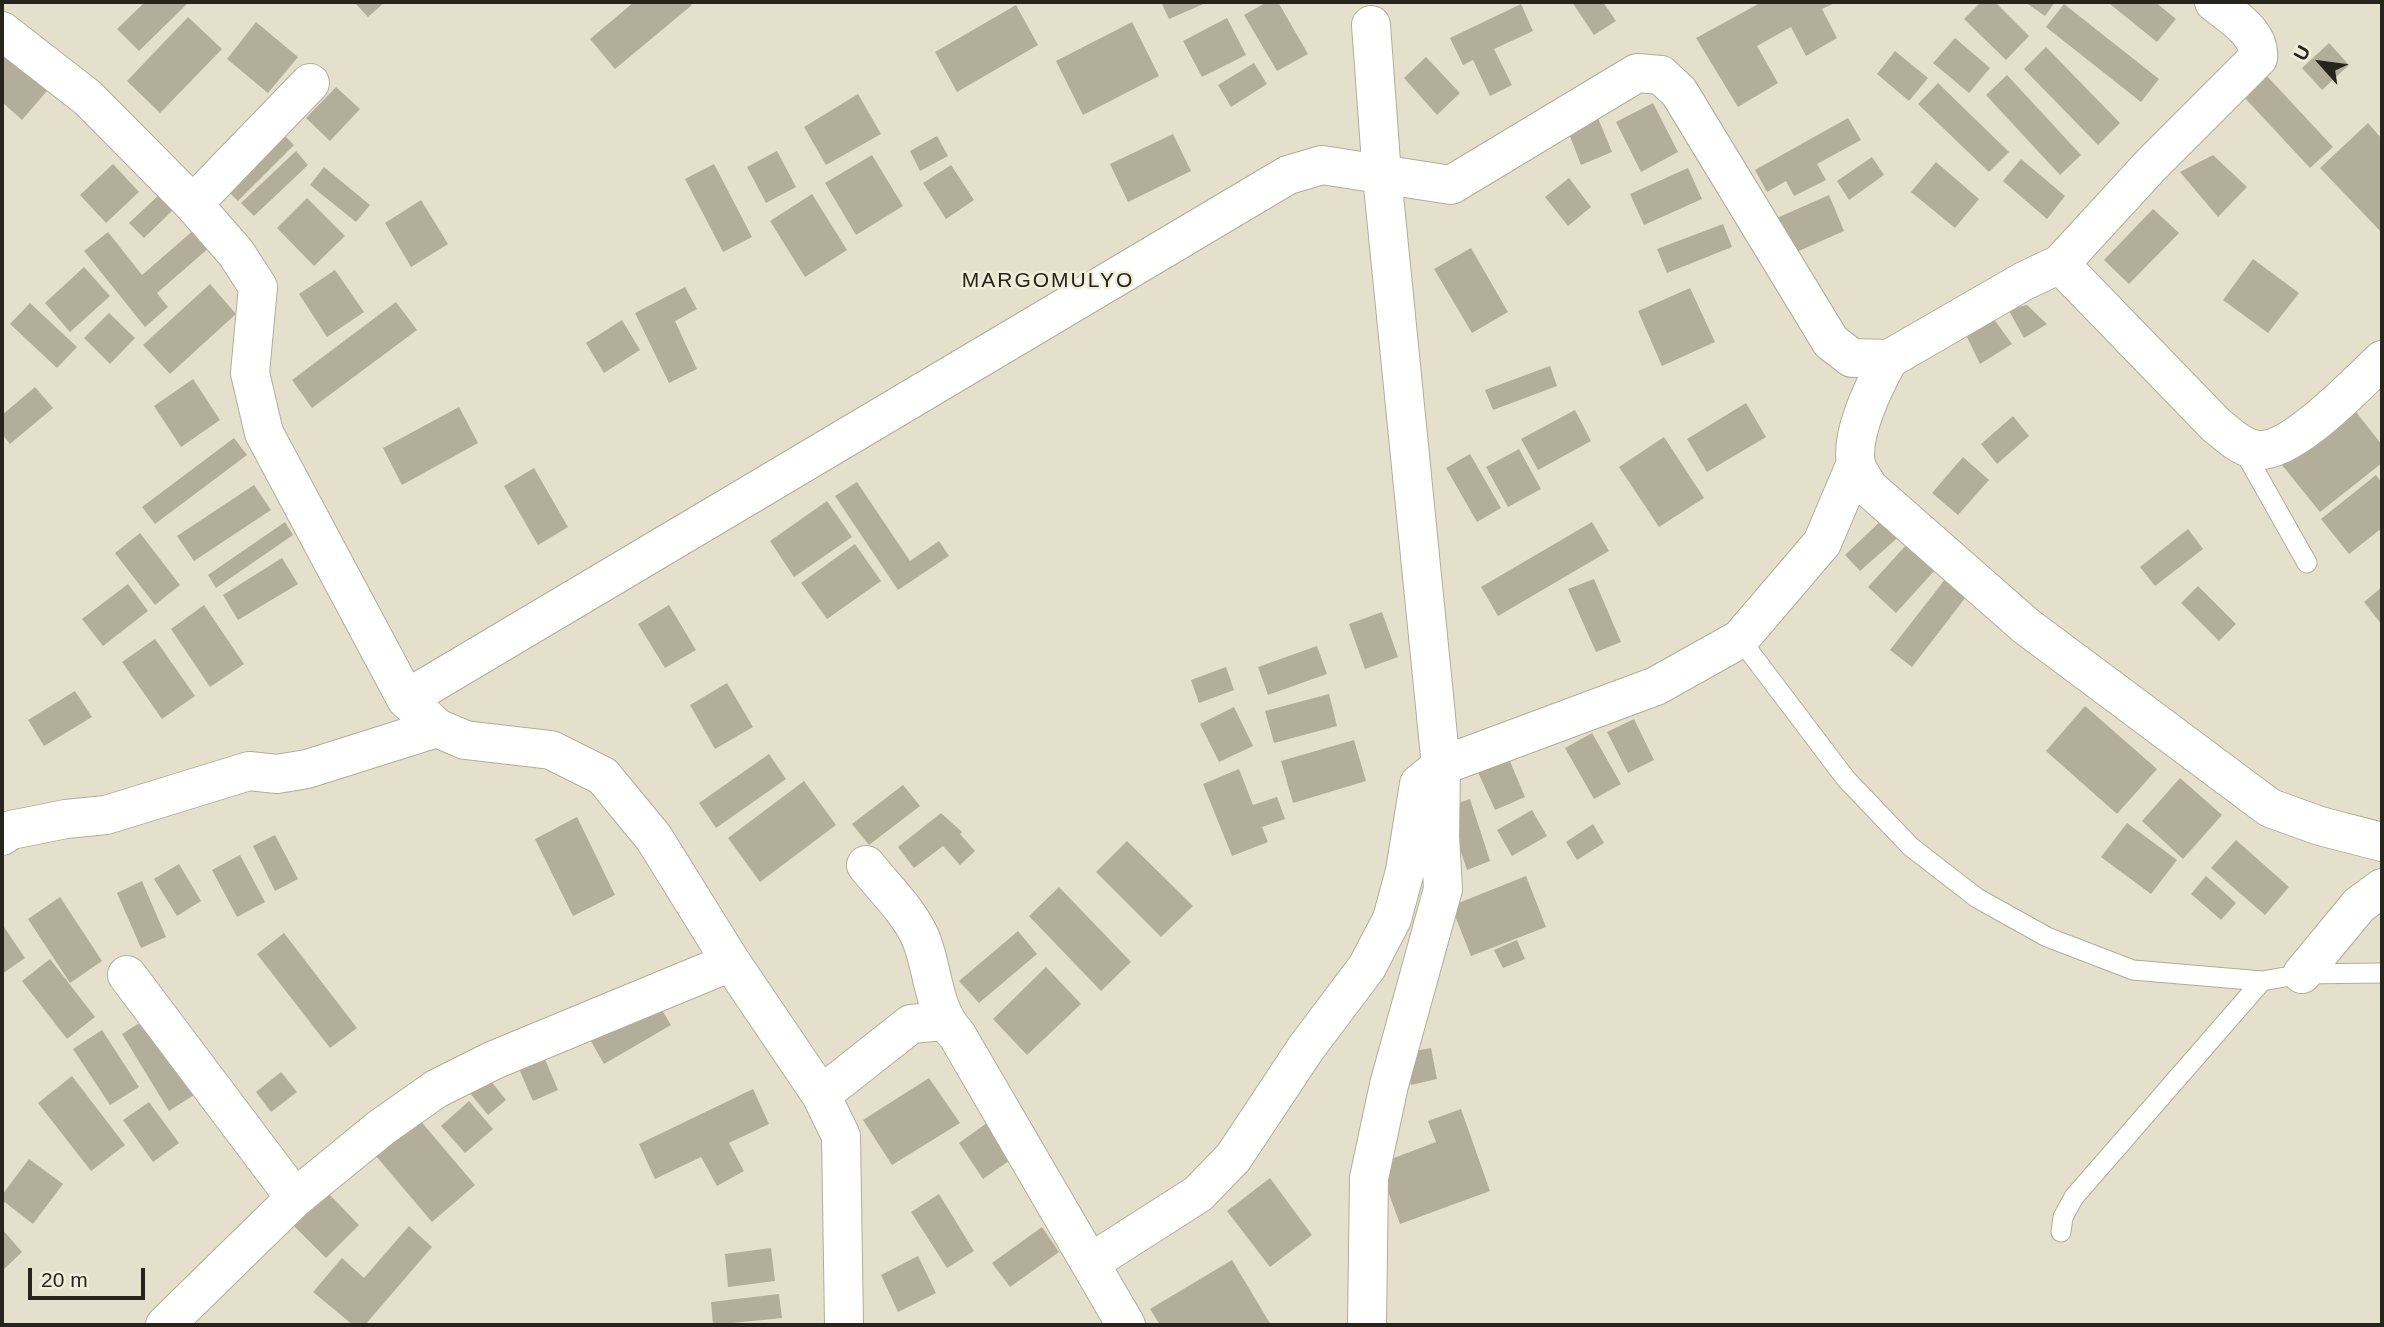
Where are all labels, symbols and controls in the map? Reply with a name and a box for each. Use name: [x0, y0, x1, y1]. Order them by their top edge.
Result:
north arrow: [2286, 28, 2356, 98]
text: U: [2290, 42, 2315, 64]
district label: MARGOMULYO: [963, 268, 1133, 294]
scale bar: [32, 1254, 149, 1298]
text: 20 m: [41, 1268, 88, 1291]

